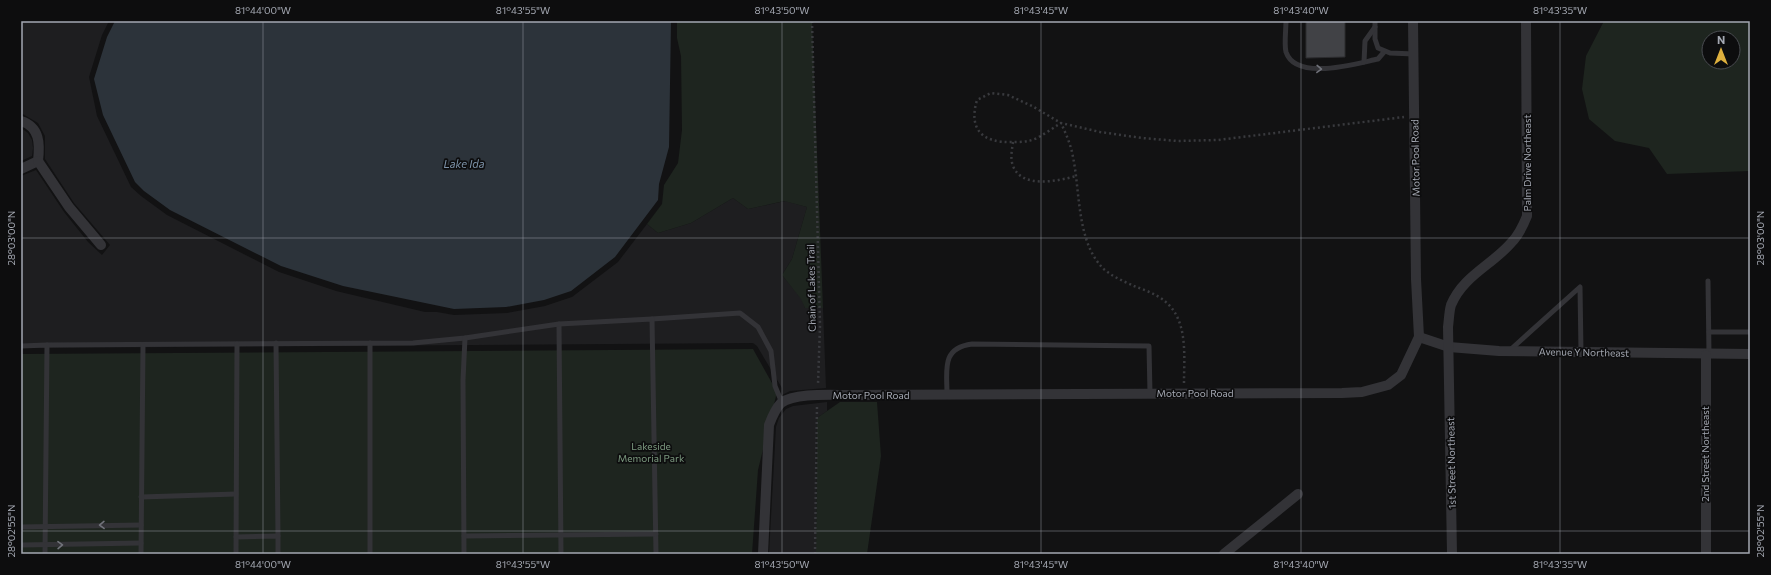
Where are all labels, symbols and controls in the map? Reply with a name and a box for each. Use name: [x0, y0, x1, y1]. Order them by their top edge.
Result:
text: 81°44'00"W: [235, 4, 291, 16]
text: 81°43'55"W: [496, 4, 550, 16]
text: 81°43'50"W: [754, 4, 810, 16]
text: 81°43'45"W: [1014, 4, 1068, 16]
text: 81°43'40"W: [1273, 4, 1329, 16]
text: 81°43'35"W: [1533, 4, 1587, 16]
north arrow: [1701, 30, 1741, 70]
text: N: [1717, 33, 1725, 46]
one-way arrow: [1316, 64, 1322, 73]
street label: Palm Drive Northeast: [1521, 114, 1533, 212]
street label: Motor Pool Road: [1408, 119, 1422, 197]
water label: Lake Ida: [444, 157, 485, 170]
text: 28°03'00"N: [5, 211, 17, 265]
text: 28°03'00"N: [1754, 211, 1766, 265]
street label: Chain of Lakes Trail: [804, 244, 818, 332]
street label: Avenue Y Northeast: [1539, 345, 1629, 359]
street label: Motor Pool Road: [1156, 387, 1234, 399]
street label: Motor Pool Road: [832, 389, 910, 401]
street label: 2nd Street Northeast: [1699, 406, 1711, 502]
street label: 1st Street Northeast: [1444, 417, 1458, 509]
park label: Lakeside Memorial Park: [618, 440, 685, 464]
text: 28°02'55"N: [5, 504, 17, 558]
text: 28°02'55"N: [1754, 504, 1766, 558]
one-way arrow: [99, 521, 105, 530]
one-way arrow: [57, 540, 63, 549]
text: 81°44'00"W: [235, 558, 291, 570]
text: 81°43'55"W: [496, 558, 550, 570]
text: 81°43'50"W: [754, 558, 810, 570]
text: 81°43'45"W: [1014, 558, 1068, 570]
text: 81°43'40"W: [1273, 558, 1329, 570]
text: 81°43'35"W: [1533, 558, 1587, 570]

